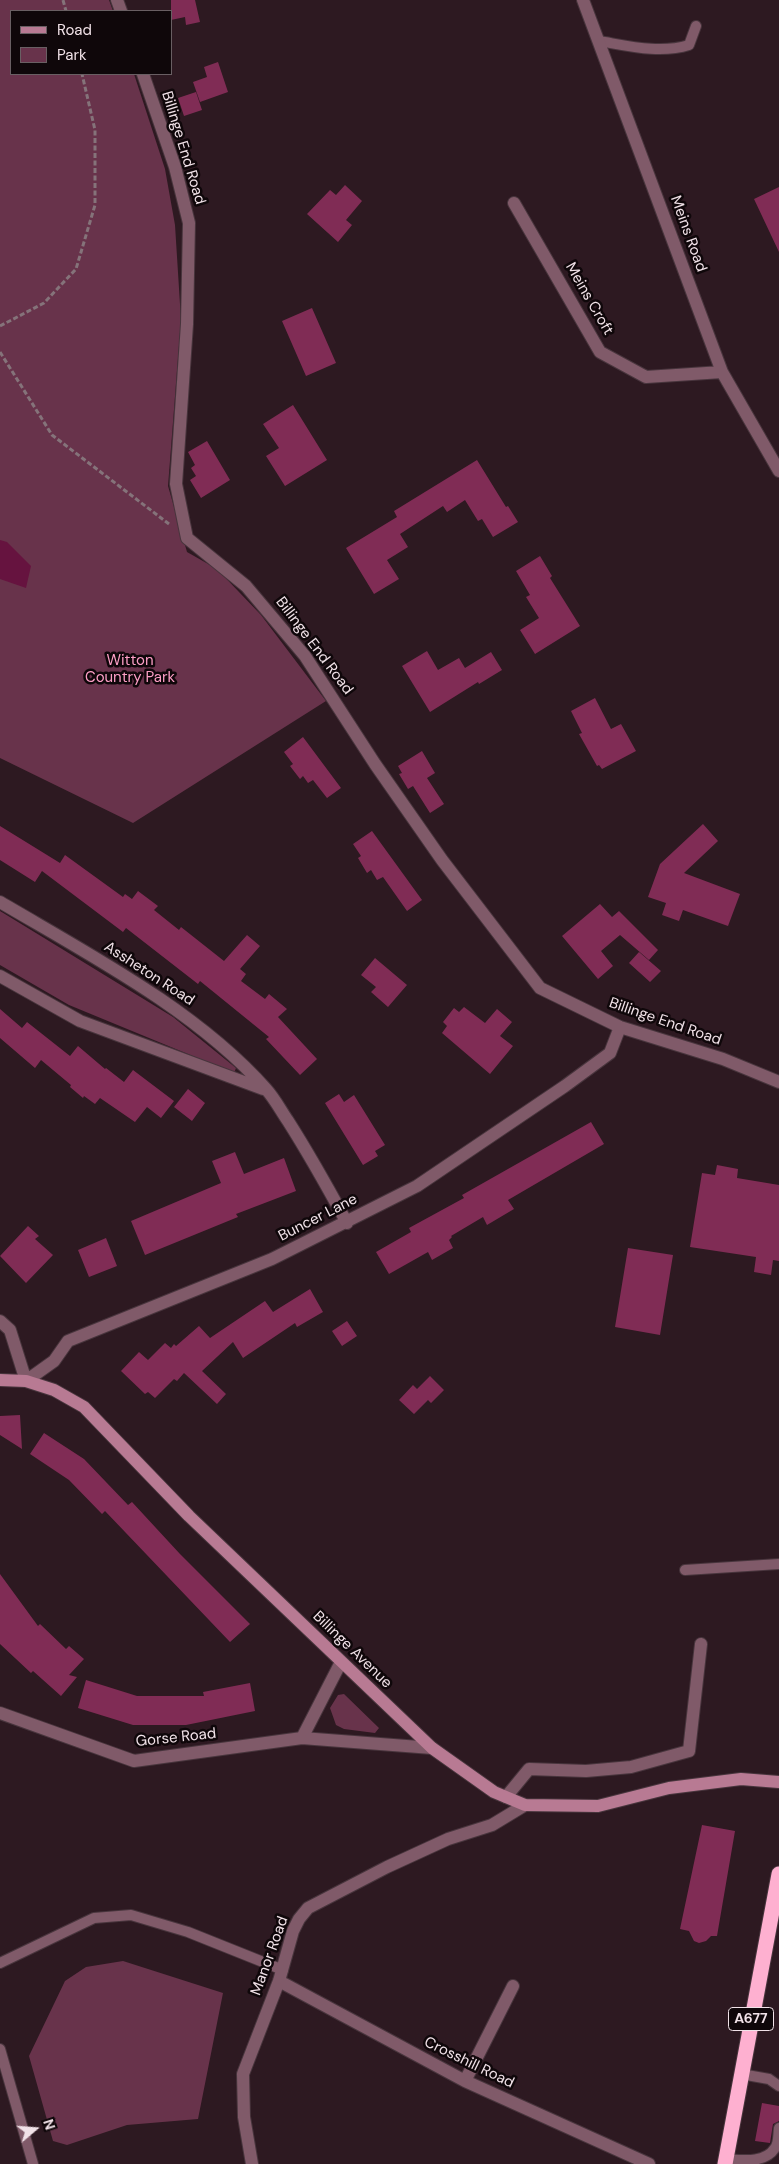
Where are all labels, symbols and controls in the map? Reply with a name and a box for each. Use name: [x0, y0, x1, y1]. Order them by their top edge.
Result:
legend: [10, 10, 172, 75]
text: Road: [57, 20, 92, 40]
text: Park: [57, 45, 87, 65]
street label: Billinge End Road: [157, 89, 209, 207]
street label: Meins Road: [666, 193, 710, 275]
street label: Meins Croft: [561, 260, 617, 338]
street label: Billinge End Road: [271, 594, 357, 698]
park label: Witton Country Park: [85, 652, 175, 687]
street label: Assheton Road: [100, 938, 198, 1010]
street label: Billinge End Road: [607, 994, 723, 1050]
street label: Buncer Lane: [276, 1190, 360, 1246]
street label: Billinge Avenue: [309, 1608, 395, 1692]
street label: Gorse Road: [135, 1725, 217, 1751]
street label: Manor Road: [247, 1914, 293, 1998]
road number: A677: [728, 2008, 774, 2030]
street label: Crosshill Road: [421, 2033, 517, 2093]
north arrow: [10, 2104, 60, 2154]
text: N: [39, 2117, 59, 2132]

